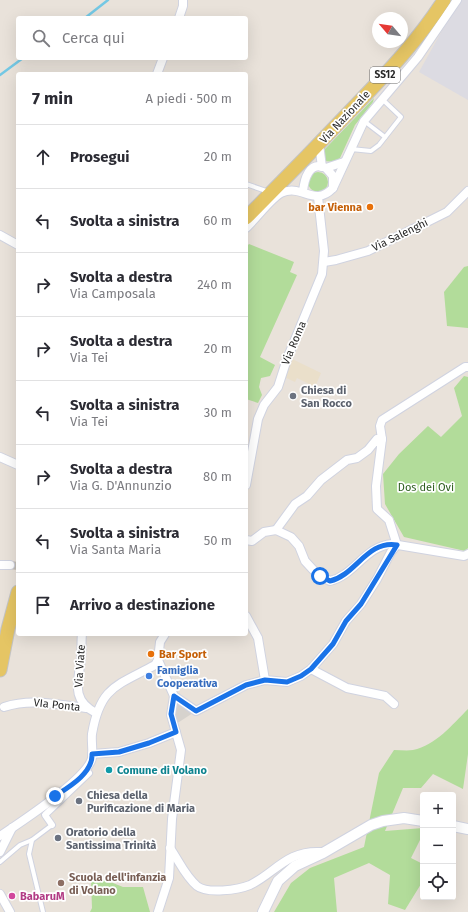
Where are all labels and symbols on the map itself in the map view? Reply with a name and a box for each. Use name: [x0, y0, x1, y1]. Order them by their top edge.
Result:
north arrow: [372, 12, 408, 48]
road number: SS12: [370, 67, 400, 83]
street label: Via Nazionale: [317, 88, 373, 146]
place label: bar Vienna: [308, 201, 362, 214]
marker: bar Vienna: [365, 202, 375, 212]
street label: Via Salenghi: [370, 216, 430, 254]
street label: Via Roma: [279, 319, 309, 367]
place label: Chiesa di San Rocco: [301, 384, 352, 410]
marker: Chiesa di San Rocco: [288, 391, 298, 401]
park label: Dos dei Ovi: [398, 481, 454, 494]
route start: [311, 567, 329, 585]
street label: Via Viate: [72, 644, 88, 688]
place label: Bar Sport: [159, 648, 208, 661]
marker: Bar Sport: [146, 649, 156, 659]
place label: Famiglia Cooperativa: [157, 664, 217, 690]
marker: Famiglia Cooperativa: [144, 671, 154, 681]
street label: VIa Ponta: [33, 696, 81, 714]
place label: Comune di Volano: [117, 764, 207, 777]
marker: Comune di Volano: [104, 765, 114, 775]
route end: [46, 787, 64, 805]
place label: Chiesa della Purificazione di Maria: [87, 789, 195, 815]
marker: Chiesa della Purificazione di Maria: [74, 796, 84, 806]
place label: Oratorio della Santissima Trinità: [66, 826, 156, 852]
marker: Oratorio della Santissima Trinità: [53, 833, 63, 843]
place label: Scuola dell'infanzia di Volano: [69, 871, 166, 897]
marker: Scuola dell'infanzia di Volano: [56, 878, 66, 888]
place label: BabaruM: [20, 890, 65, 903]
marker: BabaruM: [7, 891, 17, 901]

